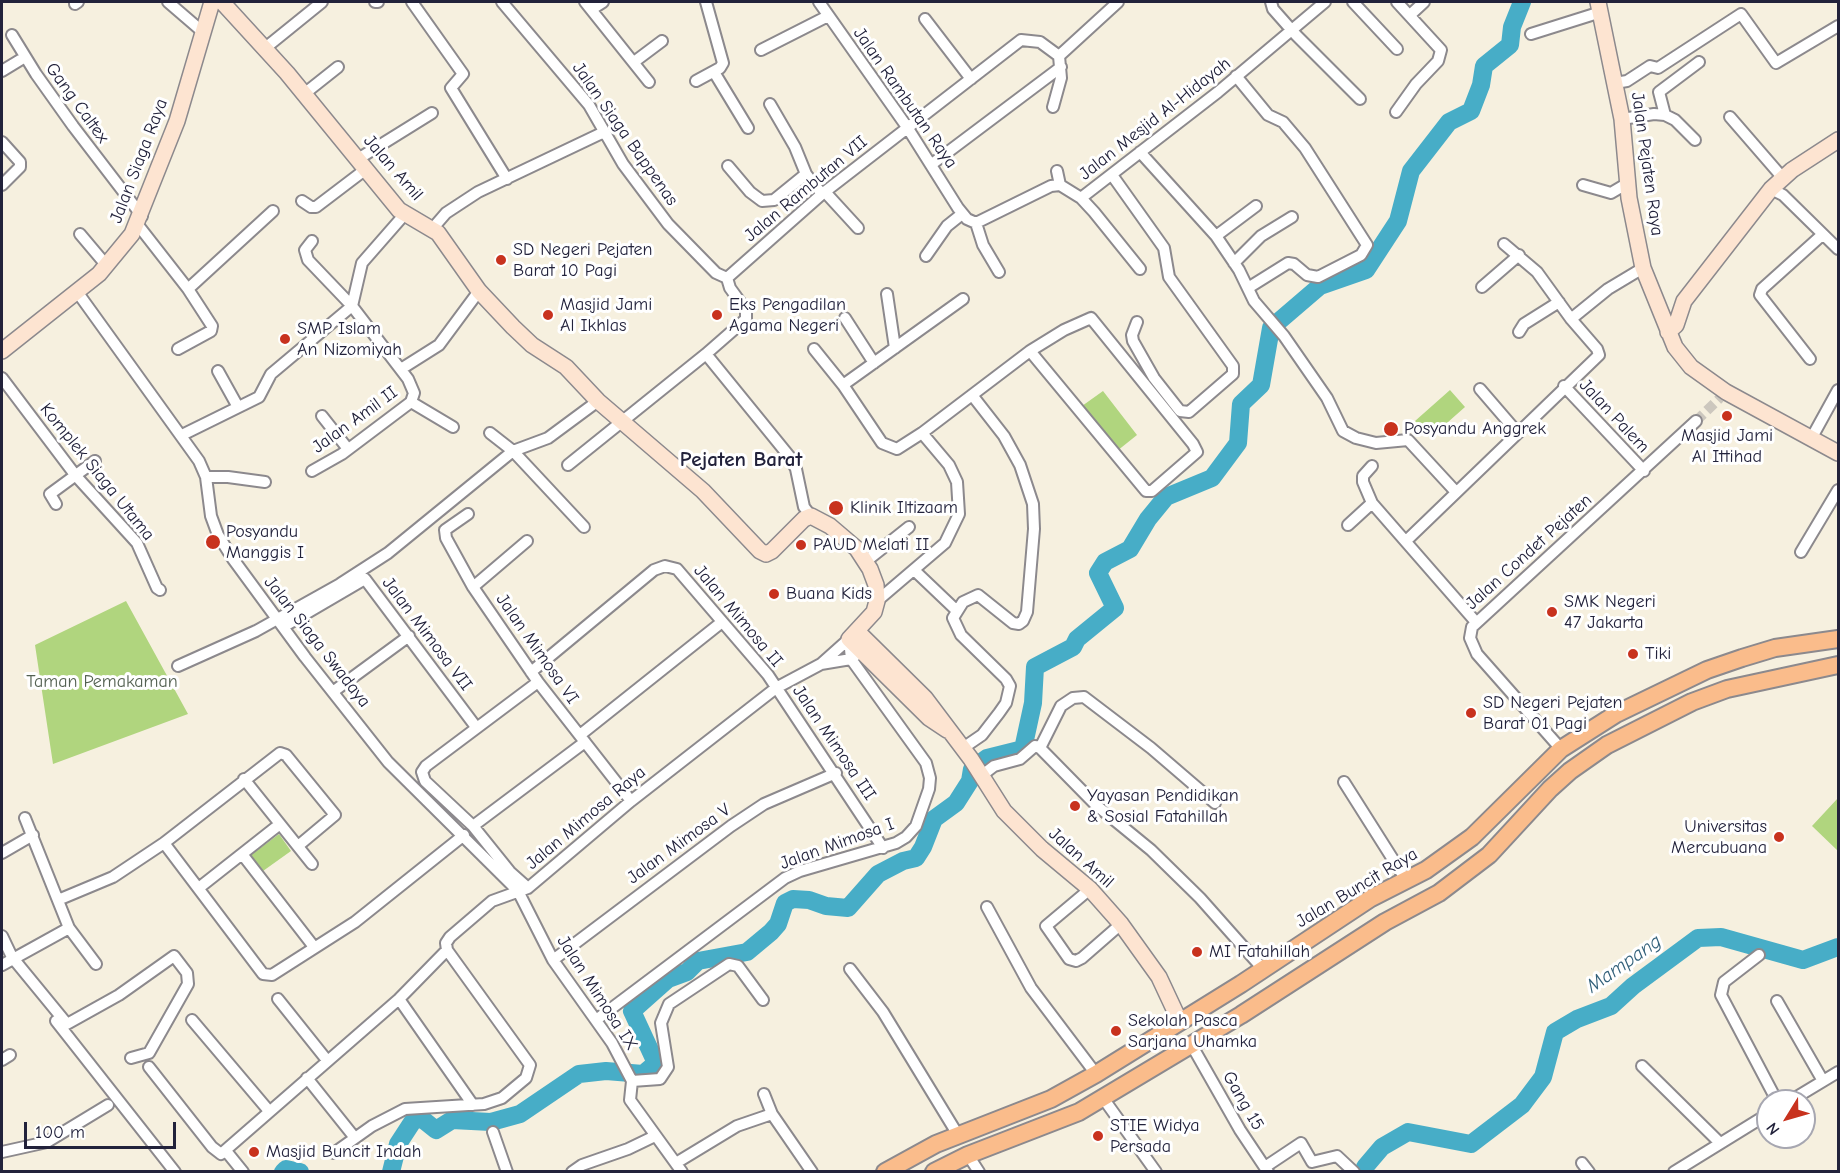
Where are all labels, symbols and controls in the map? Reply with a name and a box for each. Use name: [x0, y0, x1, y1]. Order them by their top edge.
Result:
street label: Jalan Rambutan Raya: [848, 23, 962, 173]
street label: Jalan Mesjid Al-Hidayah: [1075, 53, 1235, 185]
street label: Jalan Siaga Bappenas: [567, 58, 683, 210]
street label: Gang Caltex: [41, 59, 113, 147]
street label: Jalan Pejaten Raya: [1626, 91, 1668, 237]
street label: Jalan Siaga Raya: [105, 96, 173, 226]
street label: Jalan Amil: [359, 131, 427, 205]
street label: Jalan Rambutan VII: [740, 131, 872, 247]
place label: SD Negeri Pejaten Barat 10 Pagi: [513, 239, 652, 282]
marker: SD Negeri Pejaten Barat 10 Pagi: [494, 253, 508, 267]
place label: Masjid Jami Al Ikhlas: [560, 294, 652, 336]
place label: Eks Pengadilan Agama Negeri: [729, 294, 846, 336]
marker: Masjid Jami Al Ikhlas: [541, 308, 555, 322]
marker: Eks Pengadilan Agama Negeri: [710, 308, 724, 322]
place label: SMP Islam An Nizomiyah: [297, 318, 402, 360]
marker: SMP Islam An Nizomiyah: [278, 332, 292, 346]
street label: Jalan Palem: [1574, 375, 1654, 457]
street label: Jalan Amil II: [308, 382, 402, 458]
street label: Komplek Siaga Utama: [35, 399, 159, 545]
marker: Masjid Jami Al Ittihad: [1720, 409, 1734, 423]
place label: Posyandu Anggrek: [1404, 418, 1546, 440]
marker: Posyandu Anggrek: [1382, 420, 1400, 438]
place label: Masjid Jami Al Ittihad: [1681, 425, 1773, 468]
district label: Pejaten Barat: [680, 447, 802, 473]
street label: Jalan Condet Pejaten: [1461, 490, 1597, 614]
place label: Klinik Iltizaam: [850, 497, 958, 519]
marker: Klinik Iltizaam: [827, 499, 845, 517]
place label: Posyandu Manggis I: [226, 521, 304, 564]
marker: Posyandu Manggis I: [204, 533, 222, 551]
place label: PAUD Melati II: [813, 534, 929, 556]
marker: PAUD Melati II: [794, 538, 808, 552]
street label: Jalan Mimosa II: [689, 560, 787, 672]
street label: Jalan Siaga Swadaya: [259, 572, 375, 712]
street label: Jalan Mimosa VII: [377, 573, 477, 695]
place label: Buana Kids: [786, 583, 872, 605]
marker: Buana Kids: [767, 587, 781, 601]
street label: Jalan Mimosa VI: [491, 590, 583, 708]
place label: SMK Negeri 47 Jakarta: [1564, 591, 1656, 634]
marker: SMK Negeri 47 Jakarta: [1545, 605, 1559, 619]
place label: Tiki: [1645, 643, 1671, 665]
marker: Tiki: [1626, 647, 1640, 661]
park label: Taman Pemakaman: [26, 671, 178, 693]
street label: Jalan Mimosa III: [788, 681, 880, 805]
place label: SD Negeri Pejaten Barat 01 Pagi: [1483, 692, 1622, 734]
marker: SD Negeri Pejaten Barat 01 Pagi: [1464, 706, 1478, 720]
street label: Jalan Mimosa Raya: [522, 762, 650, 874]
place label: Yayasan Pendidikan & Sosial Fatahillah: [1087, 785, 1239, 828]
street label: Jalan Mimosa V: [623, 799, 735, 889]
marker: Yayasan Pendidikan & Sosial Fatahillah: [1068, 799, 1082, 813]
street label: Jalan Mimosa I: [777, 813, 897, 875]
place label: Universitas Mercubuana: [1671, 816, 1767, 858]
street label: Jalan Amil: [1044, 823, 1118, 893]
marker: Universitas Mercubuana: [1772, 830, 1786, 844]
street label: Jalan Buncit Raya: [1292, 843, 1422, 933]
water label: Mampang: [1582, 929, 1666, 999]
street label: Jalan Mimosa IX: [552, 932, 642, 1054]
place label: MI Fatahillah: [1209, 941, 1310, 963]
marker: MI Fatahillah: [1190, 945, 1204, 959]
place label: Sekolah Pasca Sarjana Uhamka: [1128, 1010, 1257, 1052]
marker: Sekolah Pasca Sarjana Uhamka: [1109, 1024, 1123, 1038]
street label: Gang 15: [1218, 1068, 1268, 1134]
north arrow: [1756, 1089, 1816, 1149]
scale bar: [27, 1110, 178, 1148]
place label: STIE Widya Persada: [1110, 1115, 1200, 1158]
text: N: [1763, 1119, 1784, 1138]
text: 100 m: [35, 1122, 85, 1143]
marker: STIE Widya Persada: [1091, 1129, 1105, 1143]
place label: Masjid Buncit Indah: [266, 1141, 421, 1163]
marker: Masjid Buncit Indah: [247, 1145, 261, 1159]

